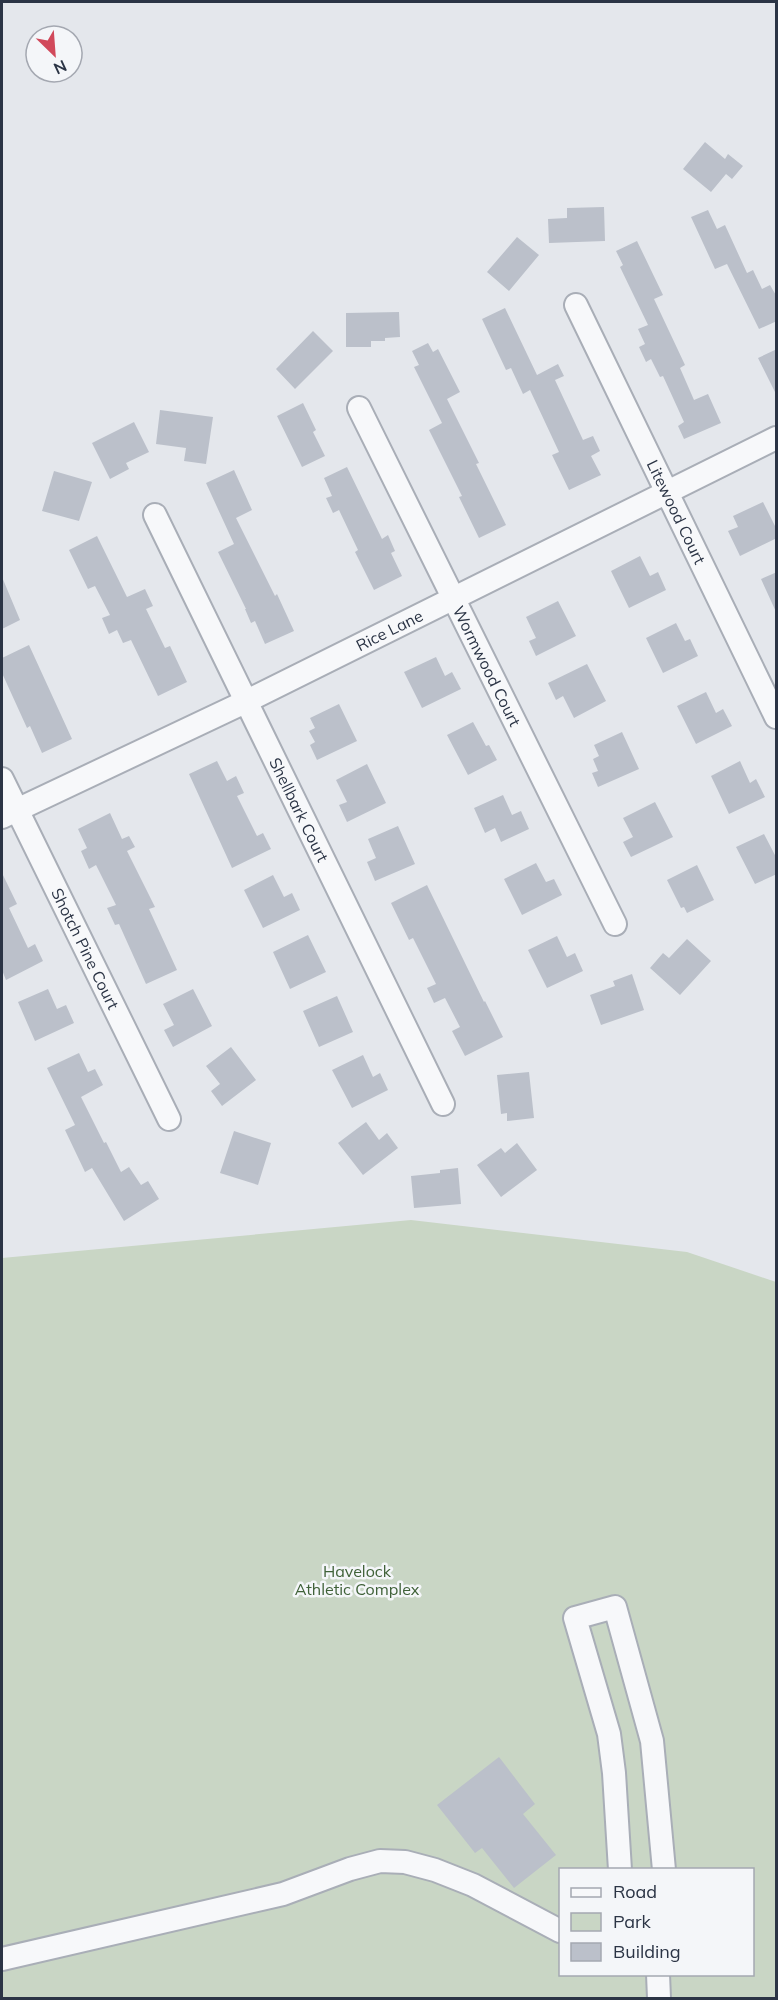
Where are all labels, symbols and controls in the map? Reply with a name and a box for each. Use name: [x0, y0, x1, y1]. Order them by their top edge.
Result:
north arrow: [24, 24, 84, 84]
text: N: [51, 56, 70, 79]
street label: Litewood Court: [643, 457, 710, 568]
street label: Wormwood Court: [449, 602, 526, 730]
street label: Rice Lane: [353, 605, 426, 655]
street label: Shellbark Court: [265, 754, 333, 866]
street label: Shotch Pine Court: [47, 885, 124, 1013]
park label: Havelock Athletic Complex: [295, 1561, 420, 1599]
legend: [559, 1868, 754, 1976]
text: Road: [613, 1880, 657, 1903]
text: Park: [613, 1910, 652, 1933]
text: Building: [613, 1940, 681, 1963]

